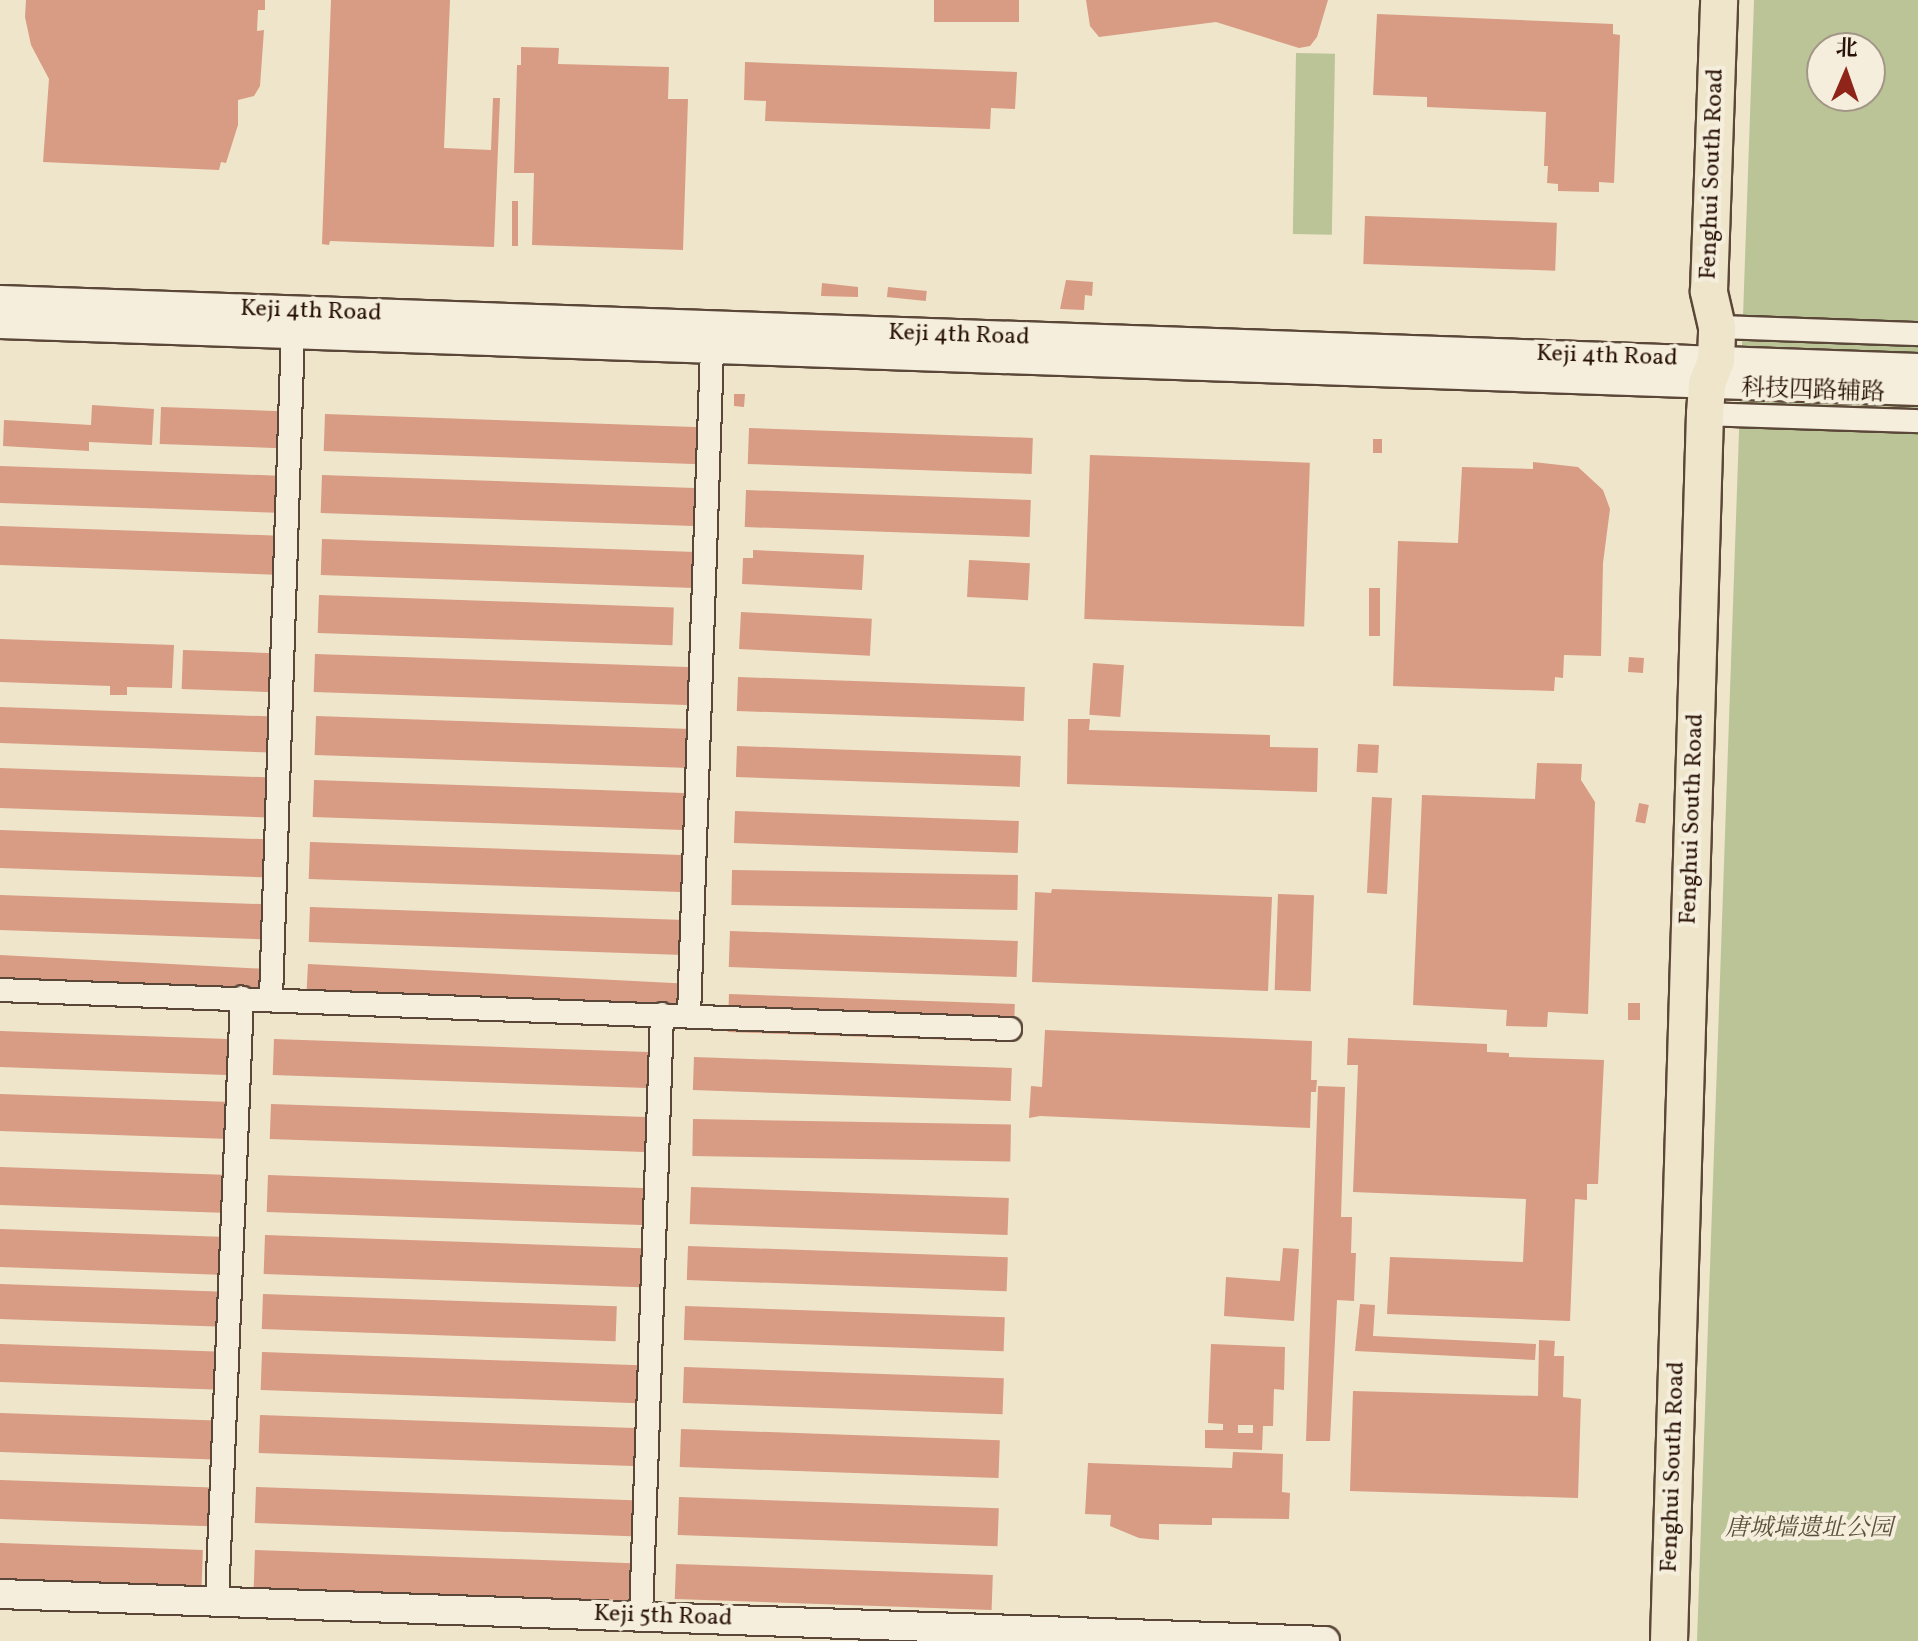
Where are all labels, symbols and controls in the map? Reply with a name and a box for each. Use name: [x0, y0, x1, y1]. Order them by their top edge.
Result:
north arrow: [1806, 32, 1886, 112]
text: 北: [1835, 34, 1858, 65]
street label: Fenghui South Road: [1695, 68, 1731, 280]
street label: Keji 4th Road: [240, 295, 382, 329]
street label: Keji 4th Road: [888, 319, 1030, 353]
street label: Keji 4th Road: [1536, 340, 1678, 374]
street label: 科技四路辅路: [1741, 375, 1885, 409]
street label: Fenghui South Road: [1675, 713, 1711, 925]
street label: Fenghui South Road: [1656, 1361, 1692, 1573]
park label: 唐城墙遗址公园: [1725, 1516, 1893, 1544]
street label: Keji 5th Road: [593, 1600, 733, 1634]

